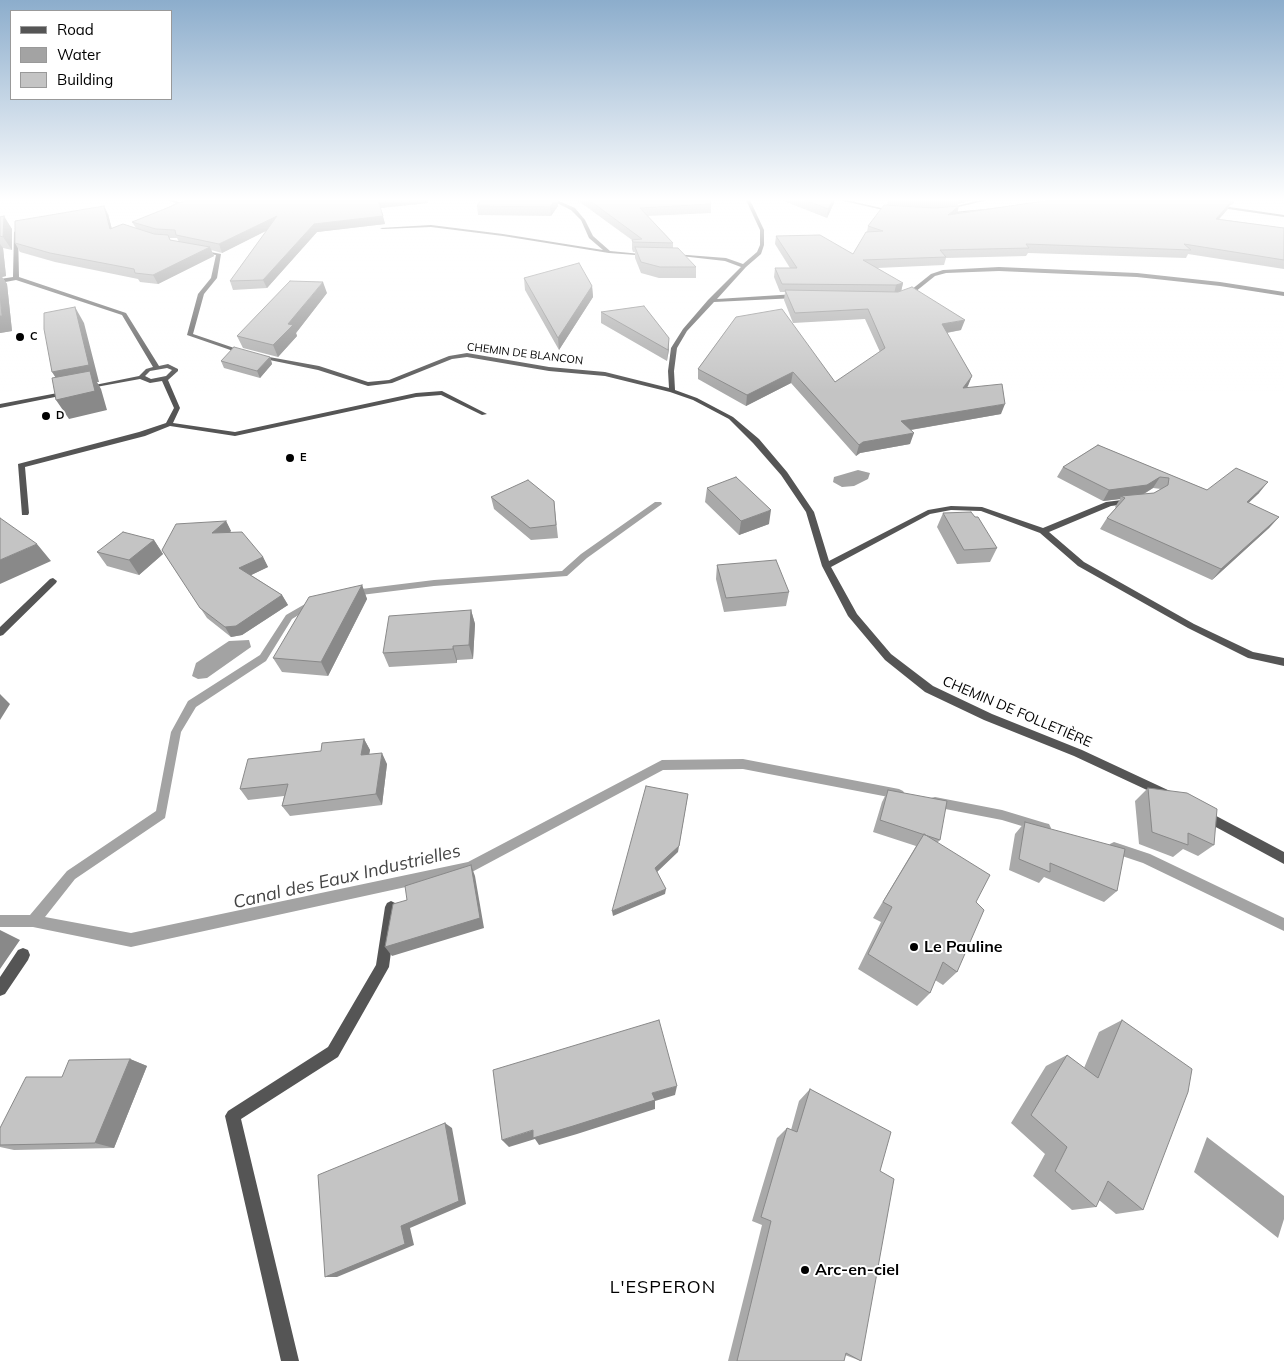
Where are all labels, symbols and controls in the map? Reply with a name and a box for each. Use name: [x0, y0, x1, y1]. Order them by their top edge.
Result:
legend: [10, 10, 172, 100]
text: Road: [57, 20, 94, 39]
text: Water: [57, 45, 101, 64]
text: Building: [57, 70, 113, 89]
place label: C: [30, 330, 38, 344]
marker: C: [14, 331, 26, 343]
street label: CHEMIN DE BLANCON: [466, 340, 584, 368]
place label: D: [56, 409, 64, 423]
marker: D: [40, 410, 52, 422]
place label: E: [300, 451, 307, 465]
marker: E: [284, 452, 296, 464]
street label: CHEMIN DE FOLLETIÈRE: [940, 673, 1094, 751]
water label: Canal des Eaux Industrielles: [231, 840, 463, 914]
place label: Le Pauline: [924, 937, 1003, 957]
marker: Le Pauline: [908, 941, 920, 953]
place label: Arc-en-ciel: [815, 1260, 899, 1280]
marker: Arc-en-ciel: [799, 1264, 811, 1276]
district label: L'ESPERON: [609, 1277, 717, 1299]

